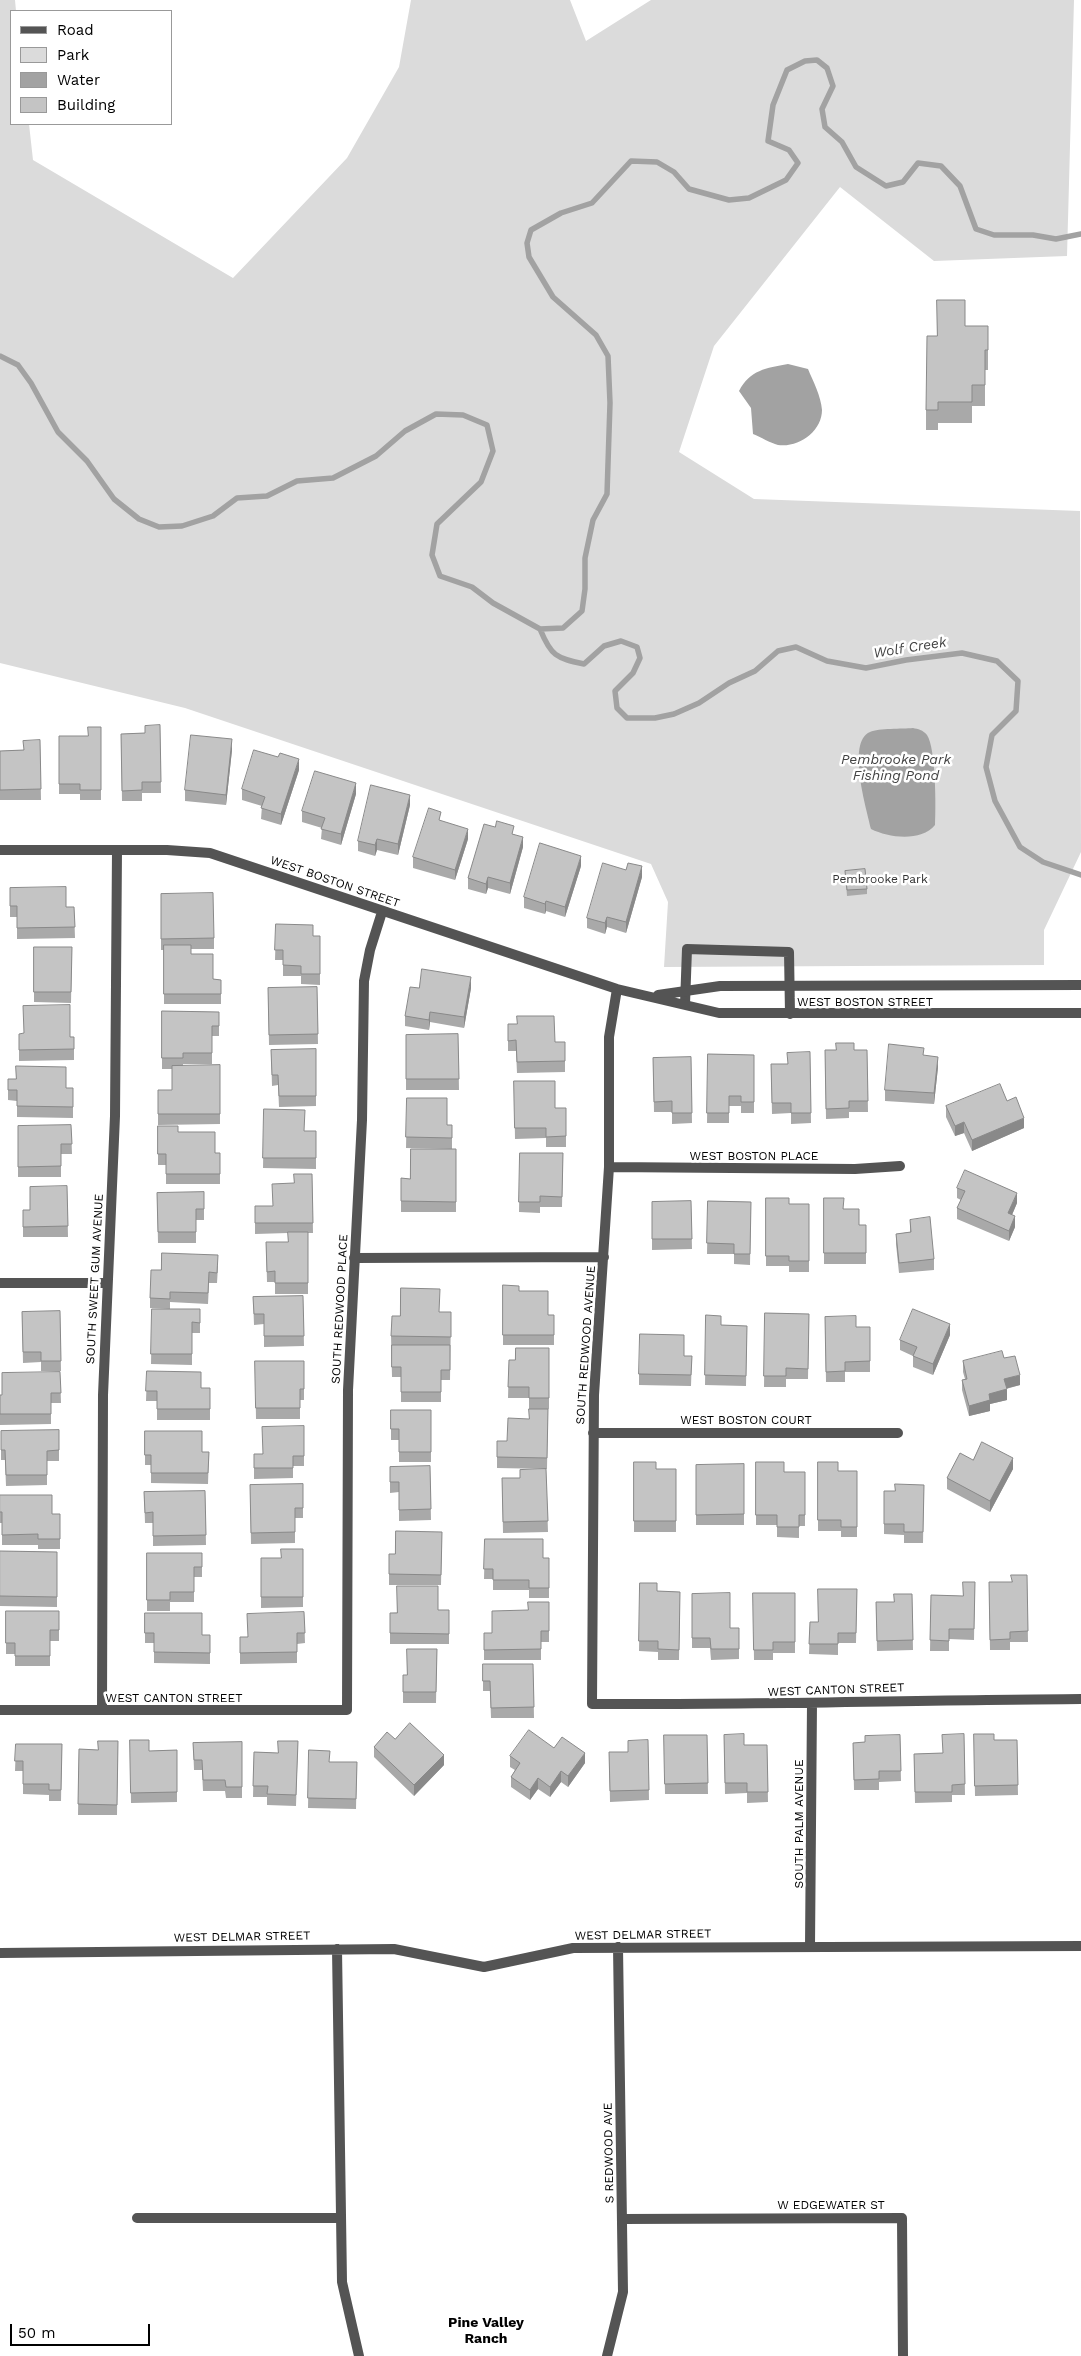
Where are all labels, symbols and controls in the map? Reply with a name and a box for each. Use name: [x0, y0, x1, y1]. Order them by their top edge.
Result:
legend: [10, 10, 172, 125]
text: Road: [57, 21, 94, 39]
text: Park: [57, 46, 89, 64]
text: Water: [57, 71, 100, 89]
text: Building: [57, 96, 115, 114]
water label: Wolf Creek: [872, 634, 948, 662]
water label: Pembrooke Park Fishing Pond: [841, 752, 951, 784]
street label: WEST BOSTON STREET: [268, 853, 402, 911]
park label: Pembrooke Park: [832, 872, 928, 886]
street label: WEST BOSTON STREET: [797, 995, 933, 1009]
street label: WEST BOSTON PLACE: [690, 1149, 818, 1163]
street label: SOUTH SWEET GUM AVENUE: [83, 1194, 107, 1364]
street label: SOUTH REDWOOD PLACE: [329, 1234, 351, 1384]
street label: SOUTH REDWOOD AVENUE: [573, 1265, 599, 1425]
street label: WEST BOSTON COURT: [680, 1413, 812, 1427]
street label: WEST CANTON STREET: [767, 1680, 905, 1700]
street label: WEST CANTON STREET: [106, 1691, 242, 1705]
street label: SOUTH PALM AVENUE: [792, 1759, 806, 1889]
street label: WEST DELMAR STREET: [575, 1927, 711, 1943]
street label: WEST DELMAR STREET: [174, 1929, 310, 1945]
street label: S REDWOOD AVE: [601, 2103, 617, 2203]
street label: W EDGEWATER ST: [777, 2198, 885, 2212]
scale bar: [12, 2314, 152, 2346]
district label: Pine Valley Ranch: [448, 2315, 524, 2348]
text: 50 m: [18, 2324, 55, 2342]

